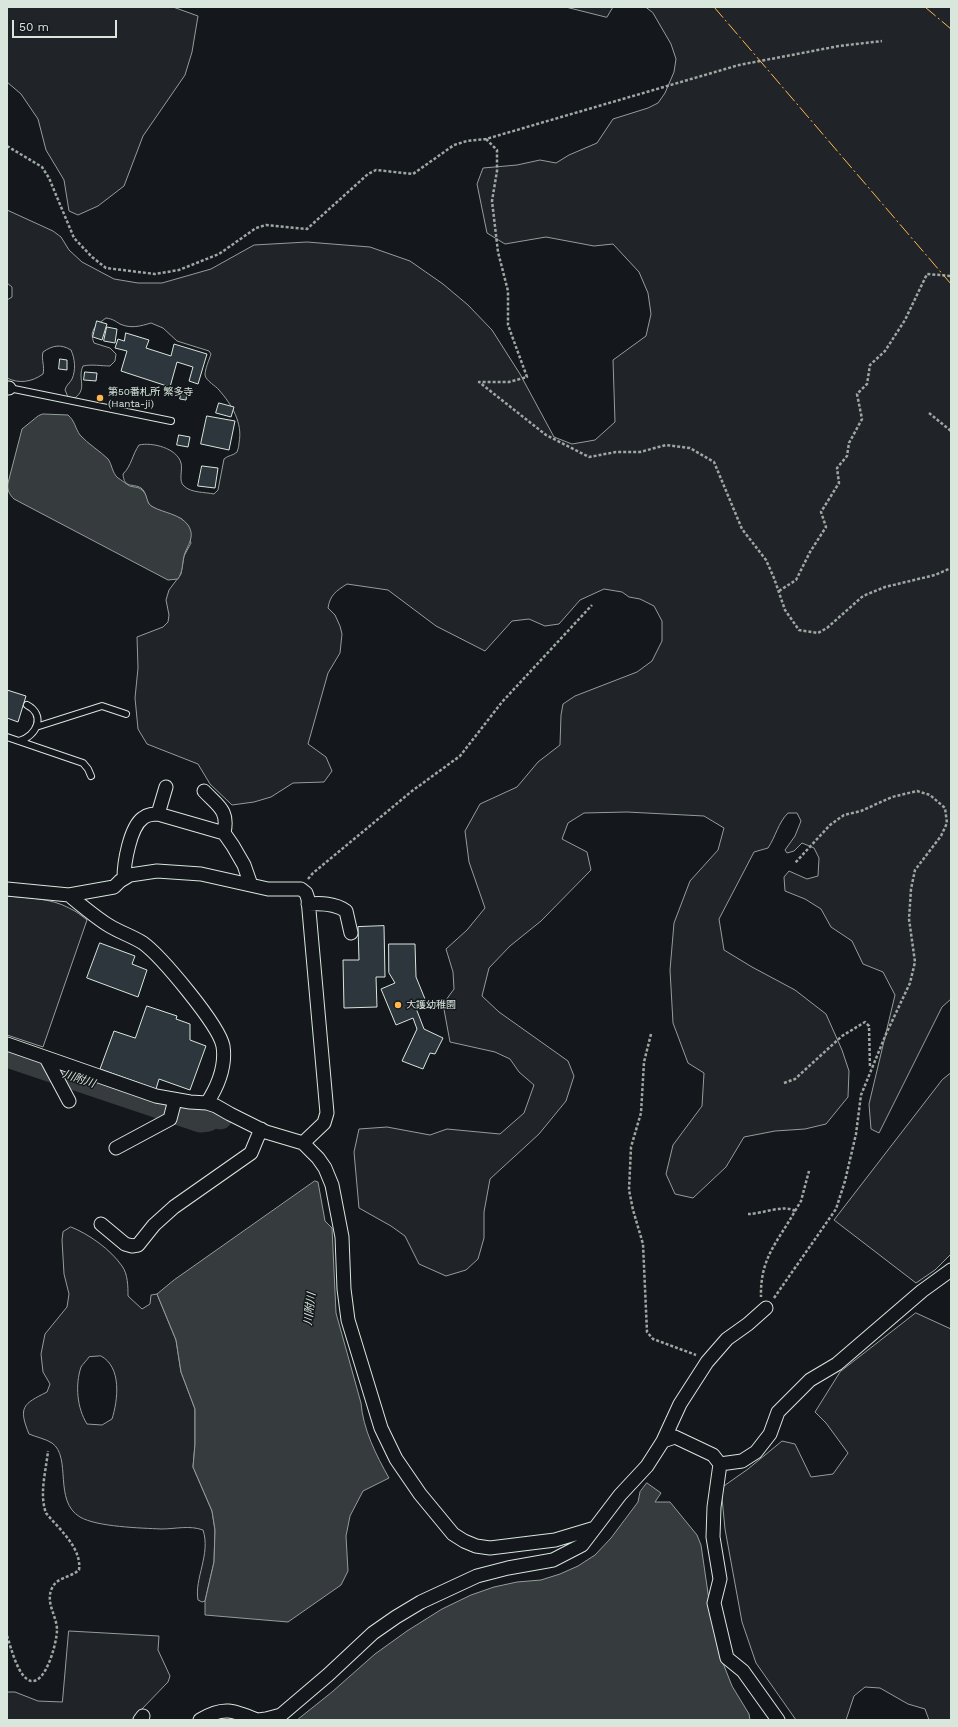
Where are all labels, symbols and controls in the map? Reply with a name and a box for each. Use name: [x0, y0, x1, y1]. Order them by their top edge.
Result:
scale bar: [14, 12, 119, 38]
text: 50 m: [19, 20, 49, 34]
place label: 第50番札所 繁多寺 (Hanta-ji): [108, 386, 193, 410]
marker: 第50番札所 繁多寺 (Hanta-ji): [95, 393, 105, 403]
place label: 大護幼稚園: [406, 999, 456, 1011]
marker: 大護幼稚園: [393, 1000, 403, 1010]
water label: 川附川: [61, 1067, 97, 1091]
water label: 川附川: [301, 1292, 319, 1326]

